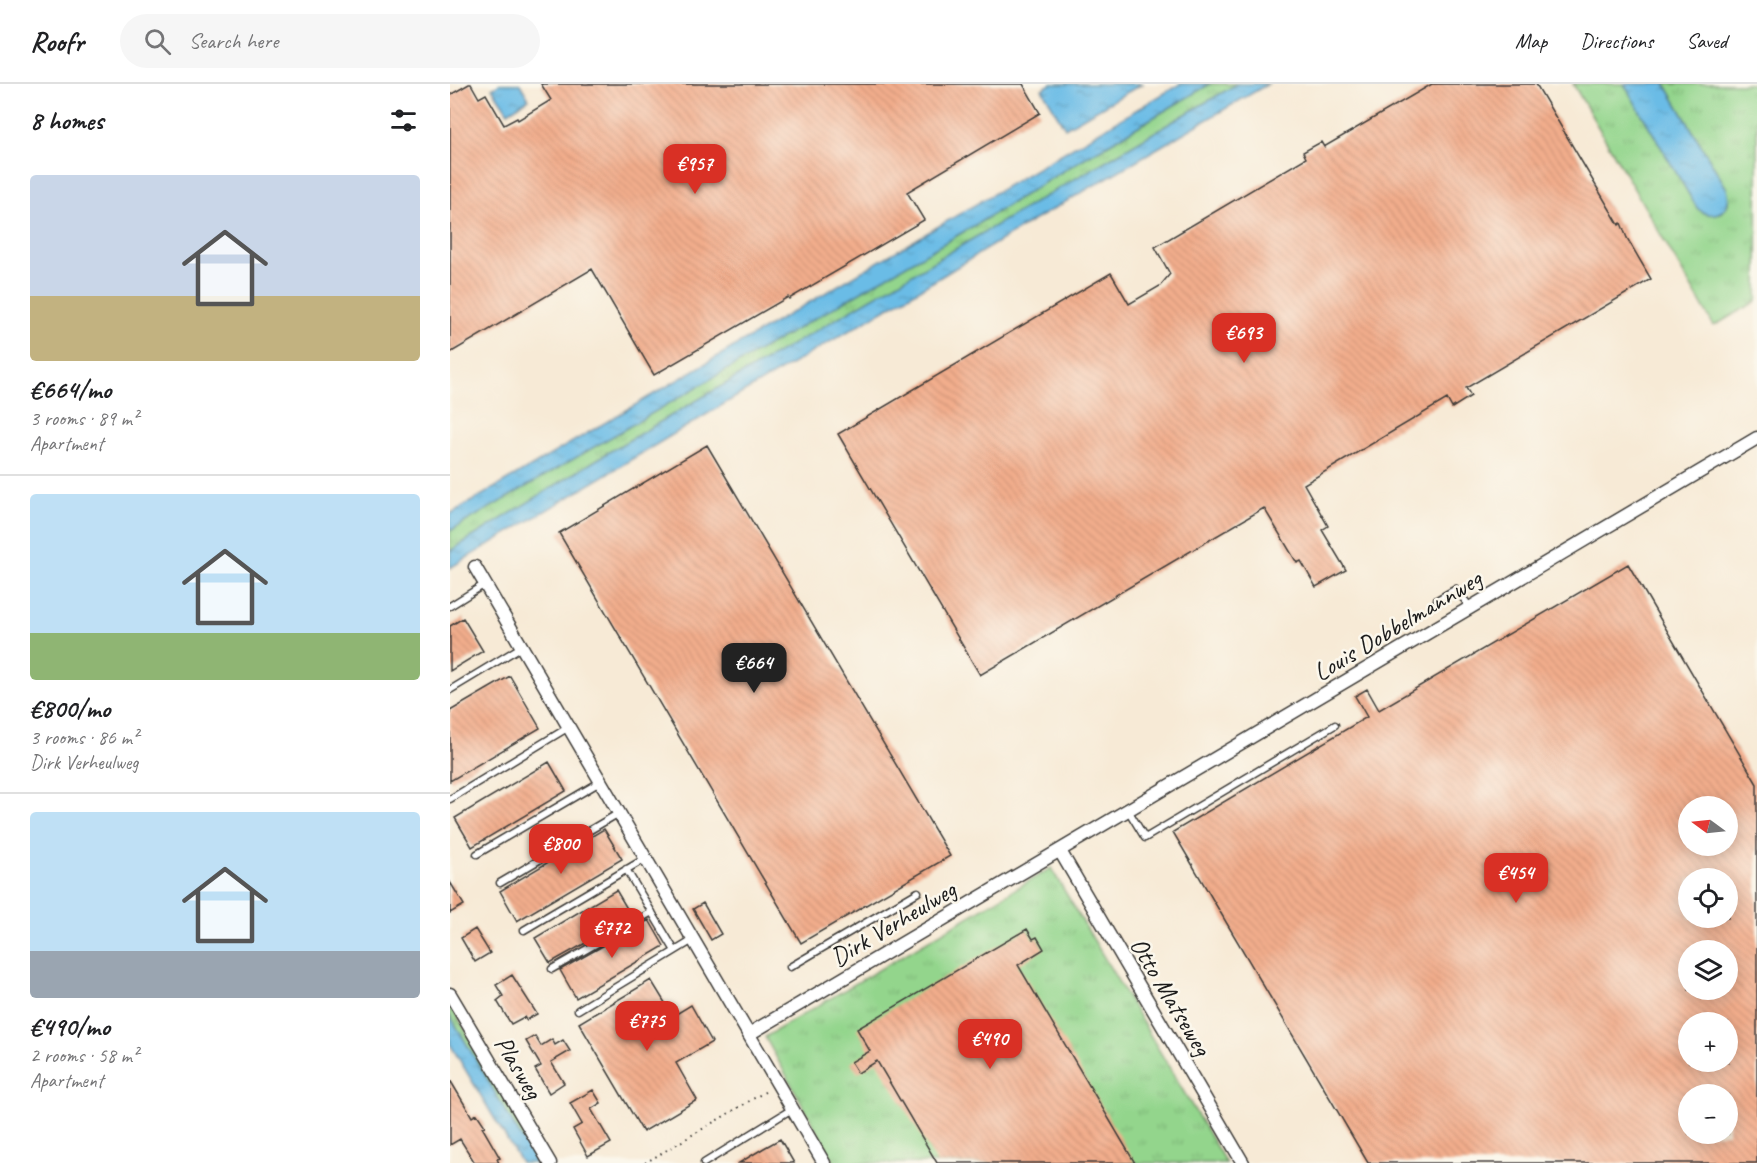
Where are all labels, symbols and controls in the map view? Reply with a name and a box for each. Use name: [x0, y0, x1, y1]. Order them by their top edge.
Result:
search box: [120, 14, 540, 68]
text: Roofr: [30, 24, 84, 59]
icon: search: [141, 25, 174, 58]
text: Search here: [189, 27, 278, 55]
text: Map: [1515, 28, 1547, 54]
text: Directions: [1580, 28, 1653, 54]
text: Saved: [1686, 28, 1727, 54]
text: 8 homes: [30, 104, 103, 137]
icon: filters: [387, 104, 420, 137]
pin: €957: [659, 144, 731, 195]
text: €957: [677, 151, 713, 176]
icon: home: [171, 214, 279, 322]
pin: €693: [1208, 313, 1280, 364]
text: €693: [1226, 320, 1262, 345]
text: €664/mo: [30, 373, 111, 406]
text: 3 rooms · 89 m²: [30, 406, 138, 431]
text: Apartment: [30, 431, 103, 456]
icon: home: [171, 533, 279, 641]
street label: Louis Dobbelmannweg: [1307, 561, 1489, 689]
pin: €664: [718, 643, 790, 694]
text: €664: [736, 650, 772, 675]
text: €800/mo: [30, 692, 110, 725]
text: 3 rooms · 86 m²: [30, 725, 138, 750]
text: Dirk Verheulweg: [30, 750, 138, 775]
north arrow: [1678, 796, 1738, 856]
map controls: [1678, 796, 1738, 1144]
pin: €800: [525, 824, 597, 875]
text: €800: [543, 831, 579, 856]
icon: home: [171, 851, 279, 959]
pin: €454: [1480, 853, 1552, 904]
text: €454: [1498, 860, 1534, 885]
button: locate: [1678, 868, 1738, 928]
street label: Dirk Verheulweg: [824, 872, 964, 974]
pin: €772: [576, 908, 648, 959]
text: €772: [594, 915, 630, 940]
street label: Otto Matseweg: [1122, 931, 1220, 1063]
button: layers: [1678, 940, 1738, 1000]
pin: €775: [611, 1001, 683, 1052]
text: €775: [629, 1008, 665, 1033]
text: €490/mo: [30, 1010, 110, 1043]
button: +: [1678, 1012, 1738, 1072]
pin: €490: [954, 1019, 1026, 1070]
text: €490: [972, 1026, 1008, 1051]
street label: Plasweg: [487, 1030, 551, 1106]
text: 2 rooms · 58 m²: [30, 1043, 138, 1068]
text: Apartment: [30, 1068, 103, 1093]
button: −: [1678, 1084, 1738, 1144]

